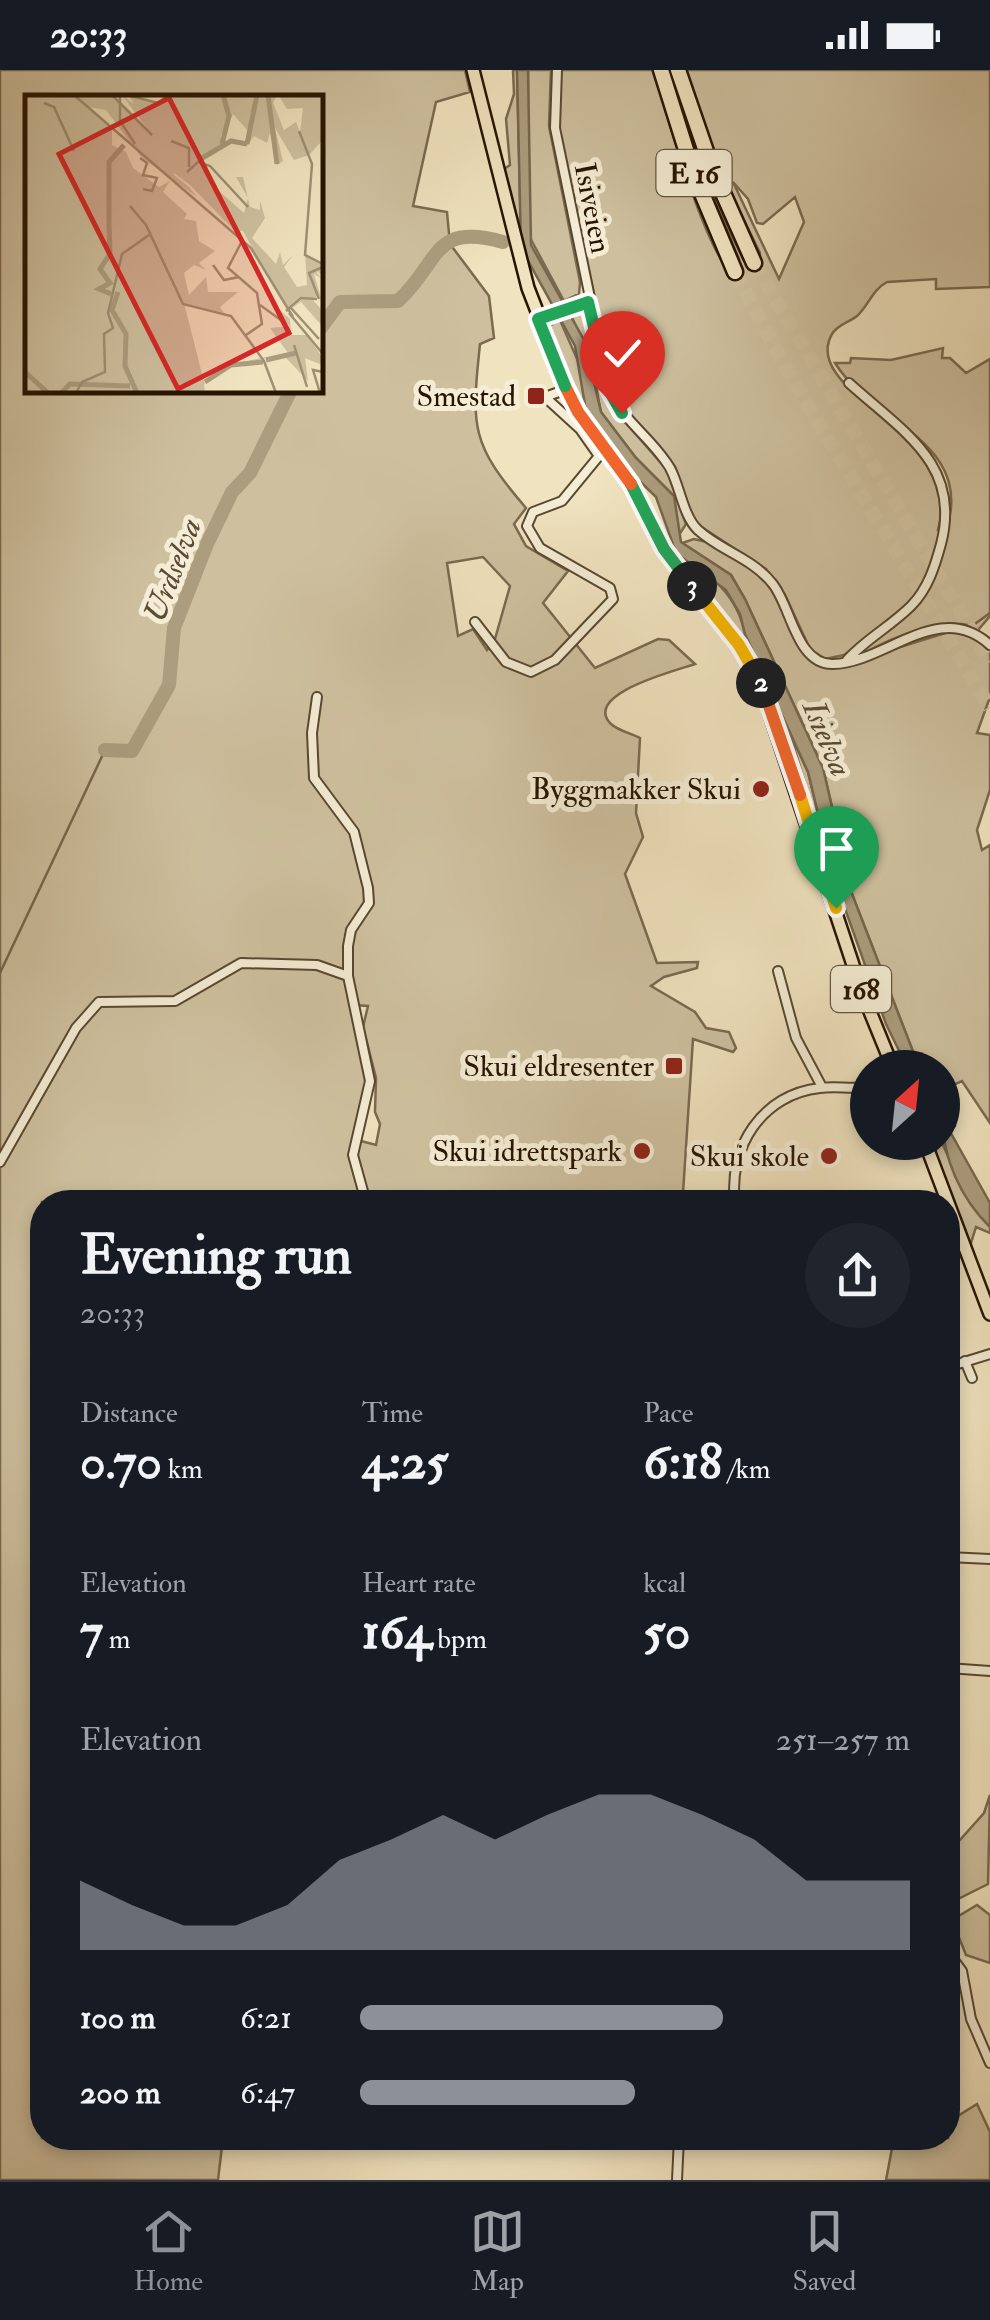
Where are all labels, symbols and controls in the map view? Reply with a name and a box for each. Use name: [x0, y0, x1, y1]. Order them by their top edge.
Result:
text: 20:33: [50, 11, 127, 59]
inset map: [25, 95, 322, 392]
road number: E 16: [656, 150, 732, 196]
street label: Isiveien: [566, 160, 619, 256]
pin: [580, 311, 665, 414]
icon: check: [595, 326, 650, 381]
place label: Smestad: [416, 378, 516, 415]
marker: Smestad: [525, 385, 547, 407]
water label: Urdselva: [135, 513, 211, 628]
pin: 3: [667, 561, 717, 611]
text: 3: [687, 568, 697, 603]
pin: 2: [736, 658, 786, 708]
text: 2: [754, 665, 768, 700]
water label: Isielva: [792, 692, 861, 783]
place label: Byggmakker Skui: [531, 771, 741, 808]
marker: Byggmakker Skui: [750, 778, 772, 800]
pin: [794, 806, 879, 909]
icon: arrive: [809, 821, 864, 876]
road number: 168: [831, 966, 891, 1012]
place label: Skui eldresenter: [463, 1048, 654, 1085]
north arrow: [850, 1050, 960, 1160]
map controls: [850, 1050, 960, 1160]
marker: Skui eldresenter: [663, 1055, 685, 1077]
place label: Skui idrettspark: [432, 1133, 622, 1170]
place label: Skui skole: [690, 1138, 809, 1175]
marker: Skui idrettspark: [631, 1140, 653, 1162]
marker: Skui skole: [818, 1145, 840, 1167]
text: Evening run: [80, 1221, 352, 1290]
button: share: [805, 1223, 910, 1328]
text: 20:33: [80, 1293, 145, 1333]
text: Distance: [80, 1396, 178, 1431]
text: Time: [362, 1396, 423, 1431]
text: Pace: [643, 1396, 694, 1431]
text: 0.70: [80, 1431, 162, 1494]
text: 4:25: [362, 1431, 448, 1494]
text: 6:18: [643, 1431, 722, 1494]
text: km: [162, 1452, 203, 1487]
text: /km: [722, 1452, 770, 1487]
text: Elevation: [80, 1566, 187, 1601]
text: Heart rate: [362, 1566, 476, 1601]
text: kcal: [643, 1566, 686, 1601]
text: 7: [80, 1601, 103, 1664]
text: 164: [362, 1601, 431, 1664]
text: 50: [643, 1601, 691, 1664]
text: m: [103, 1622, 131, 1657]
text: bpm: [431, 1622, 487, 1657]
text: Elevation: [80, 1720, 202, 1760]
text: 251–257 m: [776, 1720, 910, 1760]
text: 100 m: [80, 1998, 156, 2038]
text: 6:21: [240, 1998, 292, 2038]
text: 200 m: [80, 2073, 161, 2113]
text: 6:47: [240, 2073, 295, 2113]
tab: Home: [134, 2204, 203, 2299]
tab: Map: [470, 2204, 525, 2299]
tab: Saved: [792, 2204, 856, 2299]

